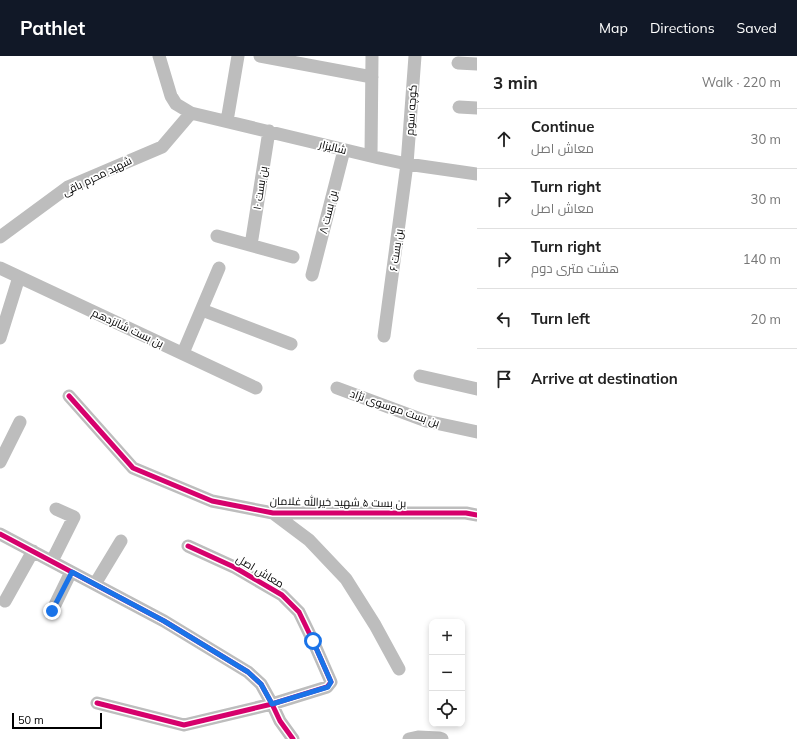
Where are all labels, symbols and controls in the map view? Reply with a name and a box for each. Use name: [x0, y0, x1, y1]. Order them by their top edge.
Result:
text: Pathlet: [20, 16, 85, 40]
text: Map: [599, 19, 628, 37]
text: Directions: [650, 19, 715, 37]
text: Saved: [737, 19, 777, 37]
text: 3 min: [493, 72, 538, 93]
text: Walk · 220 m: [702, 74, 781, 90]
street label: کوچه سوم: [402, 84, 421, 136]
text: Continue: [531, 117, 594, 136]
icon: ahead: [493, 128, 515, 150]
text: 30 m: [751, 131, 781, 147]
street label: شالیزار: [317, 137, 348, 157]
text: معاش اصل: [531, 140, 594, 156]
street label: شهید محرم باقی: [60, 153, 134, 200]
street label: بن بست ۱۰: [250, 165, 270, 211]
text: Turn right: [531, 177, 601, 196]
icon: right: [493, 188, 515, 210]
street label: بن بست ۸: [316, 189, 340, 235]
text: 30 m: [751, 191, 781, 207]
text: معاش اصل: [531, 200, 594, 216]
street label: بن بست ۶: [386, 228, 406, 272]
text: Turn right: [531, 237, 601, 256]
icon: right: [493, 248, 515, 270]
text: 140 m: [743, 251, 781, 267]
text: هشت متری دوم: [531, 260, 619, 276]
street label: بن بست شانزدهم: [89, 305, 166, 352]
icon: left: [493, 308, 515, 330]
text: Turn left: [531, 309, 590, 328]
text: 20 m: [751, 311, 781, 327]
icon: arrive: [493, 368, 515, 390]
text: Arrive at destination: [531, 369, 678, 388]
street label: بن بست موسوی نژاد: [348, 386, 442, 430]
street label: بن بست ۵ شهید خیرالله غلامان: [270, 493, 406, 510]
street label: معاش اصل: [234, 551, 286, 591]
route end: [43, 602, 61, 620]
map controls: [429, 619, 465, 727]
button: +: [429, 619, 465, 655]
route start: [304, 632, 322, 650]
button: −: [429, 655, 465, 691]
button: locate: [429, 691, 465, 727]
scale bar: [12, 711, 102, 730]
text: 50 m: [18, 713, 44, 727]

